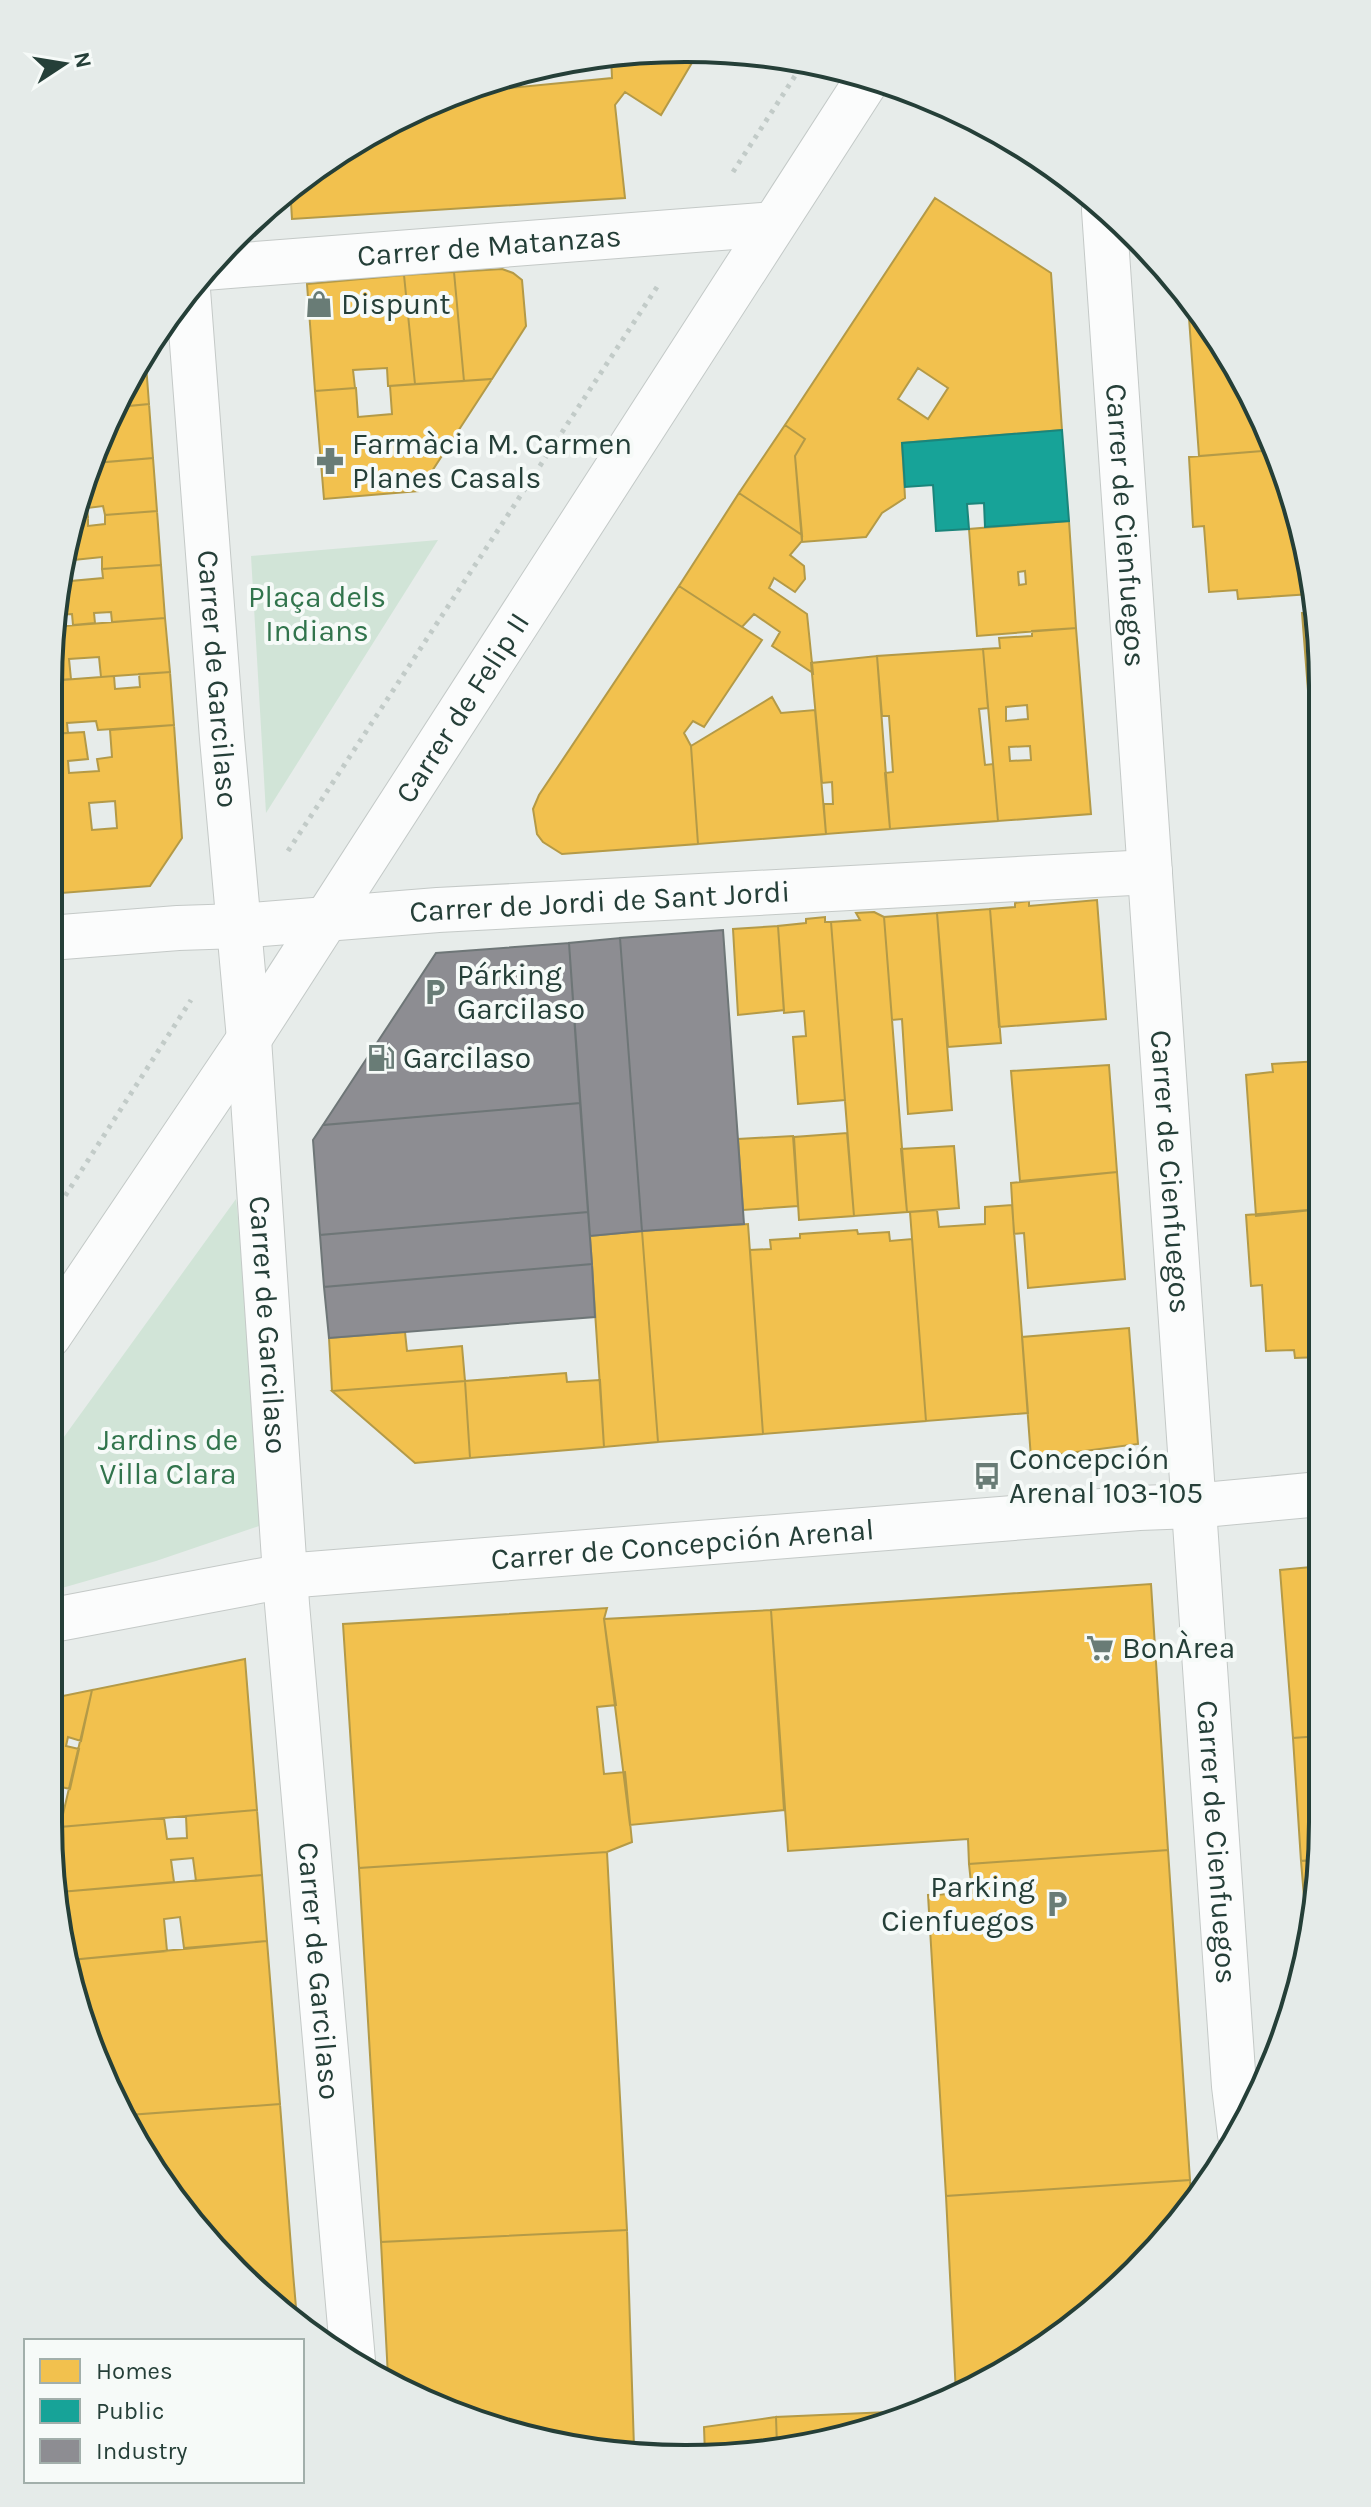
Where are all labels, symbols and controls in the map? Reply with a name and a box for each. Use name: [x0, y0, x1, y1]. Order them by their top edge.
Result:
north arrow: [24, 24, 104, 104]
text: N: [68, 50, 97, 70]
street label: Carrer de Matanzas: [356, 218, 623, 274]
place label: Dispunt: [341, 286, 451, 322]
shop icon: Dispunt: [304, 289, 334, 319]
street label: Carrer de Cienfuegos: [1098, 382, 1154, 668]
place label: Farmàcia M. Carmen Planes Casals: [352, 426, 632, 496]
pharmacy icon: Farmàcia M. Carmen Planes Casals: [315, 446, 345, 476]
street label: Carrer de Garcilaso: [190, 549, 246, 809]
park label: Plaça dels Indians: [248, 579, 386, 649]
street label: Carrer de Felip II: [388, 606, 537, 810]
street label: Carrer de Jordi de Sant Jordi: [408, 873, 791, 930]
place label: Párking Garcilaso: [457, 957, 585, 1027]
parking icon: Párking Garcilaso: [420, 977, 450, 1007]
street label: Carrer de Cienfuegos: [1143, 1029, 1198, 1315]
place label: Garcilaso: [403, 1040, 531, 1076]
fuel station icon: Garcilaso: [366, 1043, 396, 1073]
street label: Carrer de Garcilaso: [242, 1195, 295, 1455]
park label: Jardins de Villa Clara: [98, 1422, 238, 1492]
place label: Concepción Arenal 103-105: [1009, 1441, 1203, 1511]
bus stop icon: Concepción Arenal 103-105: [972, 1461, 1002, 1491]
street label: Carrer de Concepción Arenal: [490, 1511, 876, 1578]
place label: BonÀrea: [1122, 1630, 1235, 1666]
supermarket icon: BonÀrea: [1085, 1633, 1115, 1663]
street label: Carrer de Cienfuegos: [1189, 1699, 1245, 1985]
street label: Carrer de Garcilaso: [290, 1840, 348, 2101]
place label: Parking Cienfuegos: [881, 1869, 1035, 1939]
parking icon: Parking Cienfuegos: [1042, 1889, 1072, 1919]
legend: [24, 2339, 304, 2483]
text: Homes: [96, 2357, 173, 2385]
text: Public: [96, 2397, 164, 2425]
text: Industry: [96, 2437, 187, 2465]

